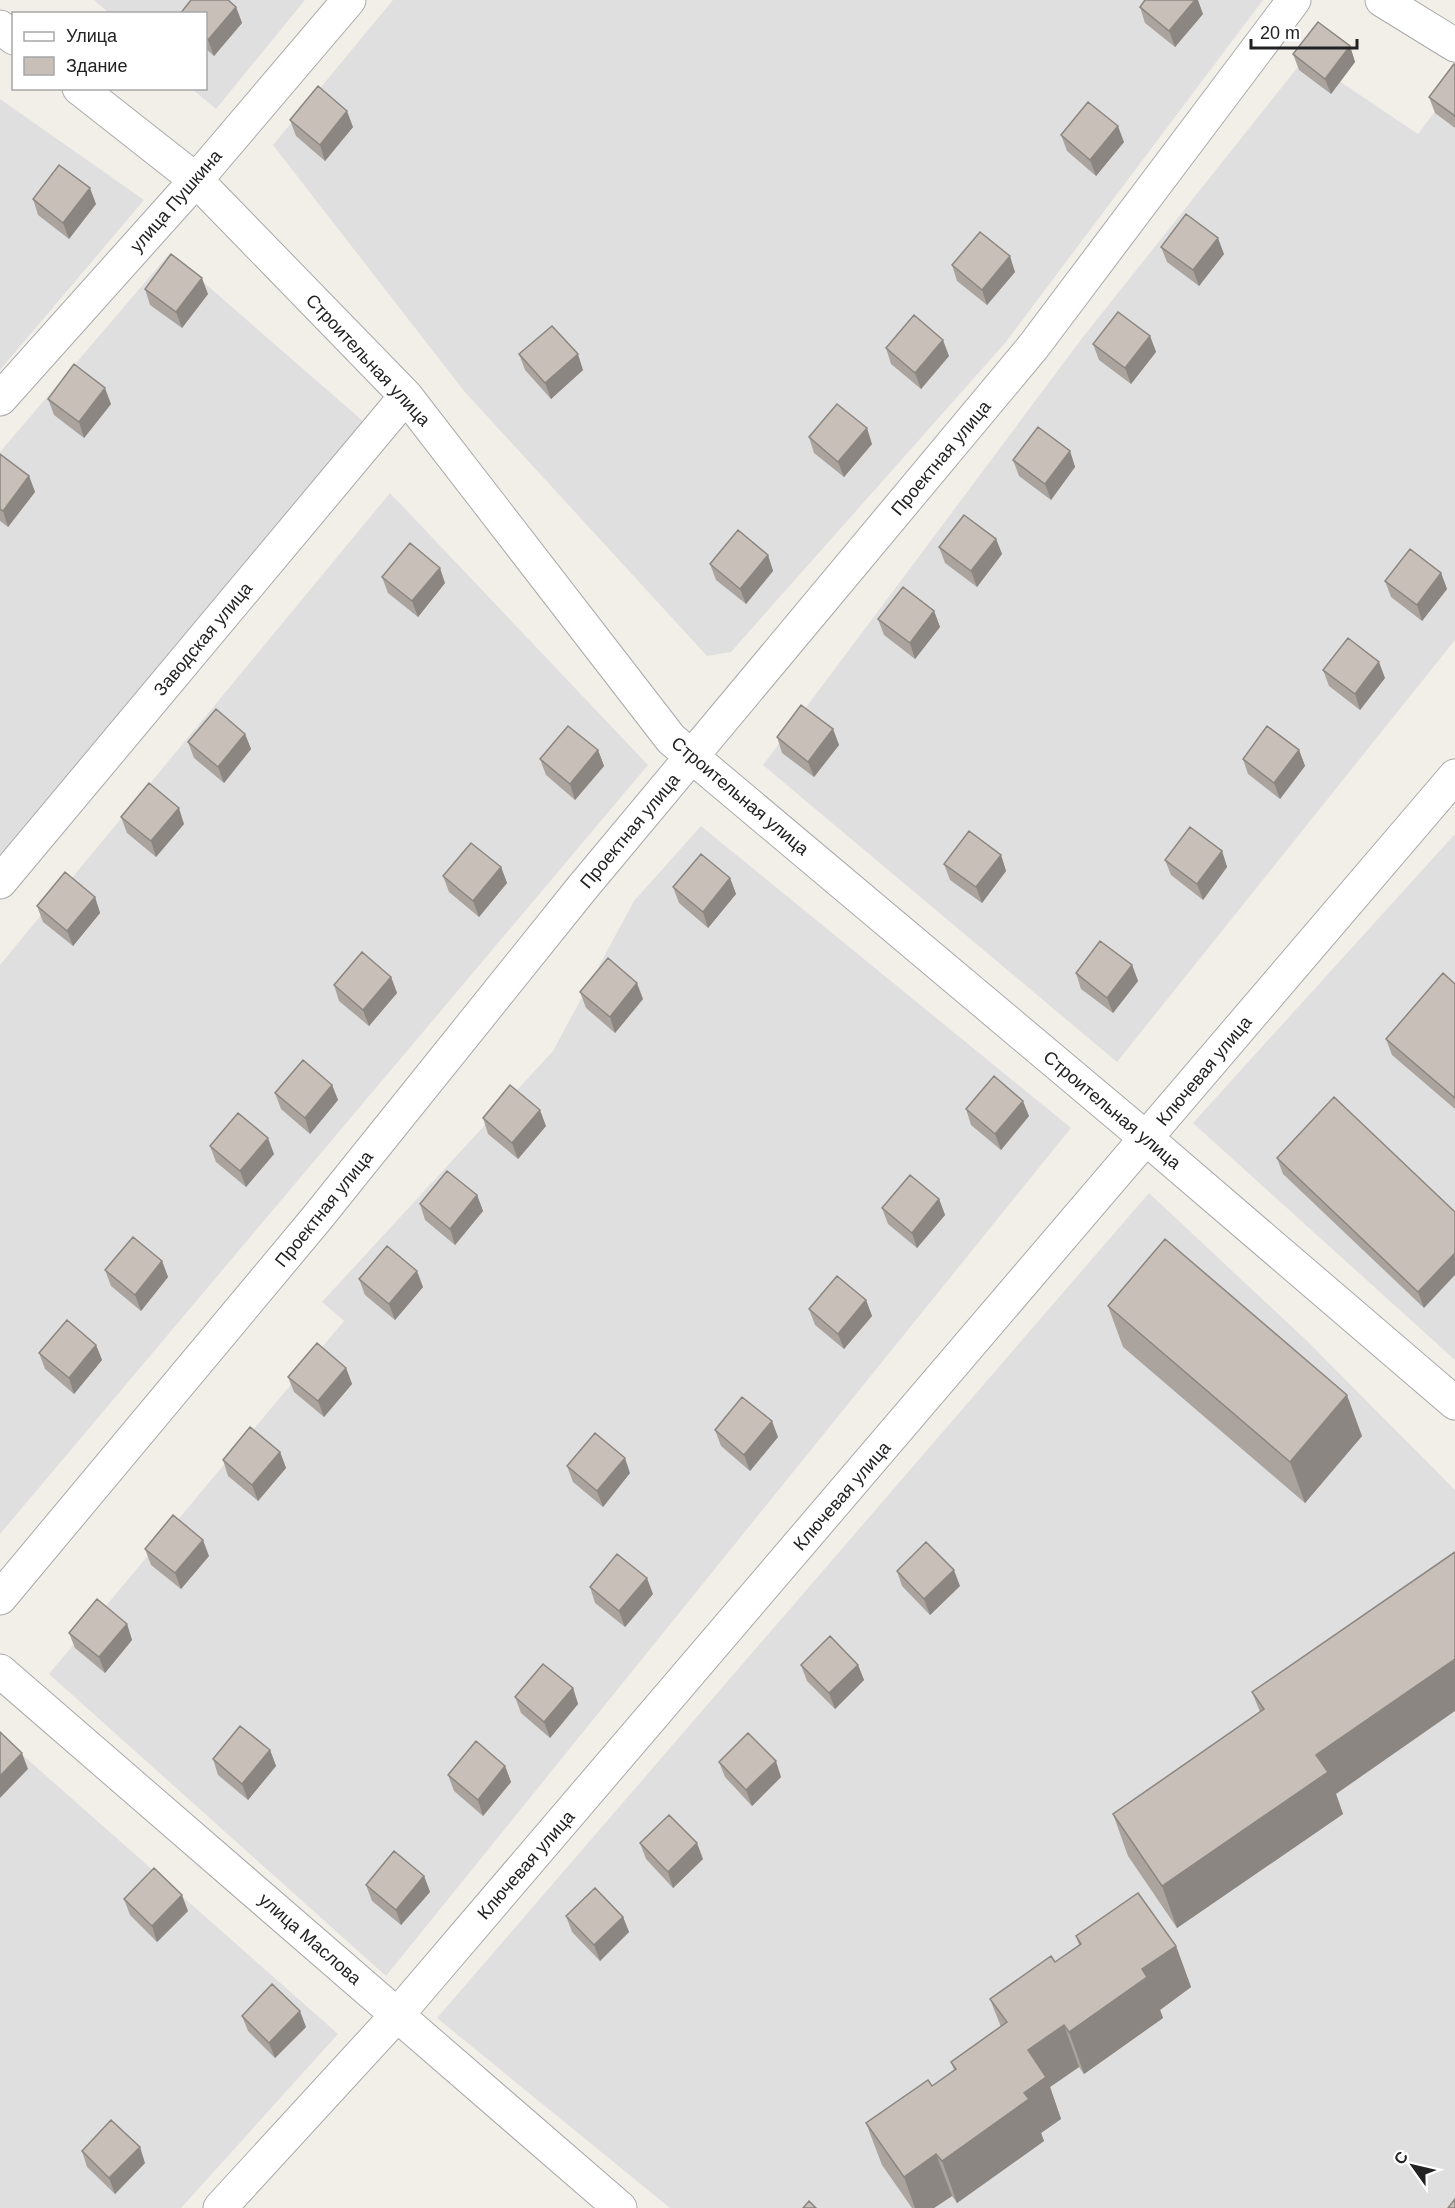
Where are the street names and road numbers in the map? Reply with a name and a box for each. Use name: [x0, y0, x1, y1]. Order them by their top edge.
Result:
street label: улица Пушкина: [126, 145, 226, 256]
street label: Строительная улица: [302, 290, 435, 431]
street label: Проектная улица: [887, 396, 995, 519]
street label: Заводская улица: [150, 577, 257, 700]
street label: Строительная улица: [667, 733, 813, 860]
street label: Проектная улица: [576, 769, 684, 892]
street label: Ключевая улица: [1152, 1011, 1256, 1130]
street label: Строительная улица: [1039, 1047, 1185, 1174]
street label: Проектная улица: [271, 1146, 378, 1271]
street label: Ключевая улица: [789, 1437, 895, 1554]
street label: Ключевая улица: [473, 1806, 579, 1923]
street label: улица Маслова: [255, 1889, 366, 1989]

